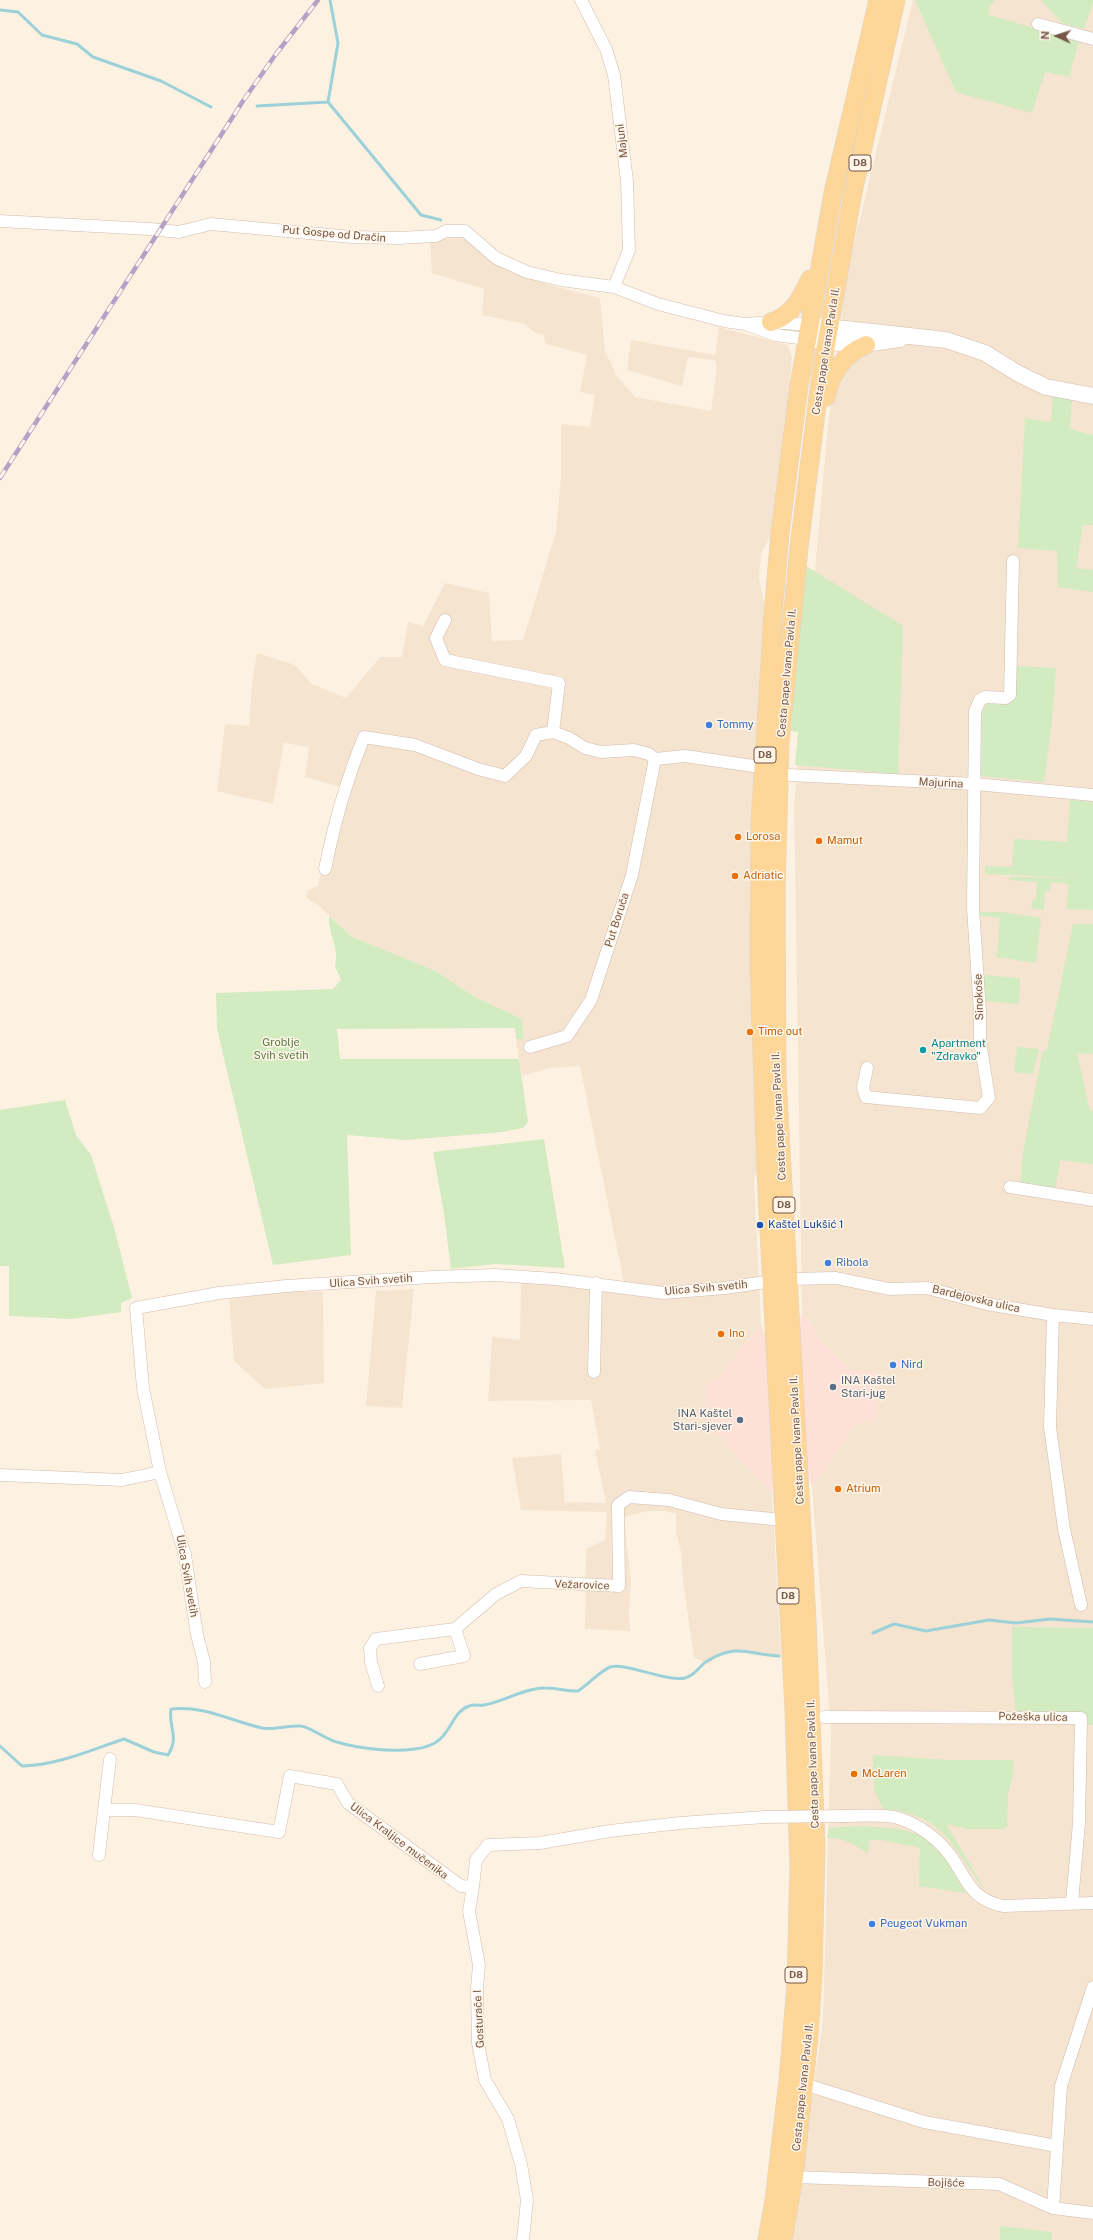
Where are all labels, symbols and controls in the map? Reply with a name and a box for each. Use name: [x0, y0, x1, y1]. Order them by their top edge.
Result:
north arrow: [1037, 16, 1077, 56]
text: N: [1039, 31, 1051, 40]
street label: Majuni: [613, 123, 631, 159]
road number: D8: [849, 155, 871, 171]
street label: Put Gospe od Dračin: [282, 223, 386, 245]
street label: Cesta pape Ivana Pavla II.: [809, 286, 843, 416]
street label: Cesta pape Ivana Pavla II.: [775, 608, 799, 738]
place label: Tommy: [717, 718, 754, 732]
marker: Tommy: [704, 720, 714, 730]
road number: D8: [754, 747, 776, 763]
street label: Majurina: [918, 775, 964, 791]
place label: Lorosa: [746, 830, 780, 844]
marker: Lorosa: [733, 832, 743, 842]
place label: Mamut: [827, 834, 863, 848]
marker: Mamut: [814, 836, 824, 846]
place label: Adriatic: [743, 869, 783, 883]
marker: Adriatic: [730, 871, 740, 881]
street label: Put Boruča: [602, 891, 632, 949]
street label: Sinokoše: [972, 973, 986, 1021]
place label: Time out: [758, 1025, 803, 1039]
marker: Time out: [745, 1027, 755, 1037]
park label: Groblje Svih svetih: [253, 1036, 309, 1062]
place label: Apartment "Zdravko": [931, 1037, 986, 1063]
marker: Apartment "Zdravko": [918, 1045, 928, 1055]
street label: Cesta pape Ivana Pavla II.: [769, 1051, 789, 1181]
road number: D8: [773, 1197, 795, 1213]
place label: Kaštel Lukšić 1: [768, 1218, 844, 1232]
marker: Kaštel Lukšić 1: [755, 1220, 765, 1230]
place label: Ribola: [836, 1256, 868, 1270]
marker: Ribola: [823, 1258, 833, 1268]
street label: Ulica Svih svetih: [329, 1272, 413, 1290]
street label: Ulica Svih svetih: [664, 1278, 748, 1298]
street label: Bardejovska ulica: [931, 1282, 1021, 1316]
place label: Ino: [729, 1327, 745, 1341]
marker: Ino: [716, 1329, 726, 1339]
place label: Nird: [901, 1358, 923, 1372]
marker: Nird: [888, 1360, 898, 1370]
place label: INA Kaštel Stari-jug: [841, 1374, 895, 1400]
street label: Cesta pape Ivana Pavla II.: [787, 1375, 807, 1505]
marker: INA Kaštel Stari-jug: [828, 1382, 838, 1392]
place label: INA Kaštel Stari-sjever: [673, 1407, 732, 1433]
marker: INA Kaštel Stari-sjever: [735, 1415, 745, 1425]
place label: Atrium: [846, 1482, 880, 1496]
marker: Atrium: [833, 1484, 843, 1494]
street label: Ulica Svih svetih: [173, 1534, 201, 1618]
street label: Vežarovice: [554, 1577, 610, 1593]
road number: D8: [777, 1588, 799, 1604]
street label: Cesta pape Ivana Pavla II.: [804, 1699, 822, 1829]
street label: Požeška ulica: [998, 1710, 1068, 1724]
place label: McLaren: [862, 1767, 907, 1781]
marker: McLaren: [849, 1769, 859, 1779]
street label: Ulica Kraljice mučenika: [347, 1800, 451, 1882]
place label: Peugeot Vukman: [880, 1917, 967, 1931]
marker: Peugeot Vukman: [867, 1919, 877, 1929]
road number: D8: [785, 1967, 807, 1983]
street label: Gosturače I: [471, 1989, 487, 2049]
street label: Cesta pape Ivana Pavla II.: [790, 2022, 816, 2152]
street label: Bojišće: [927, 2176, 965, 2190]

